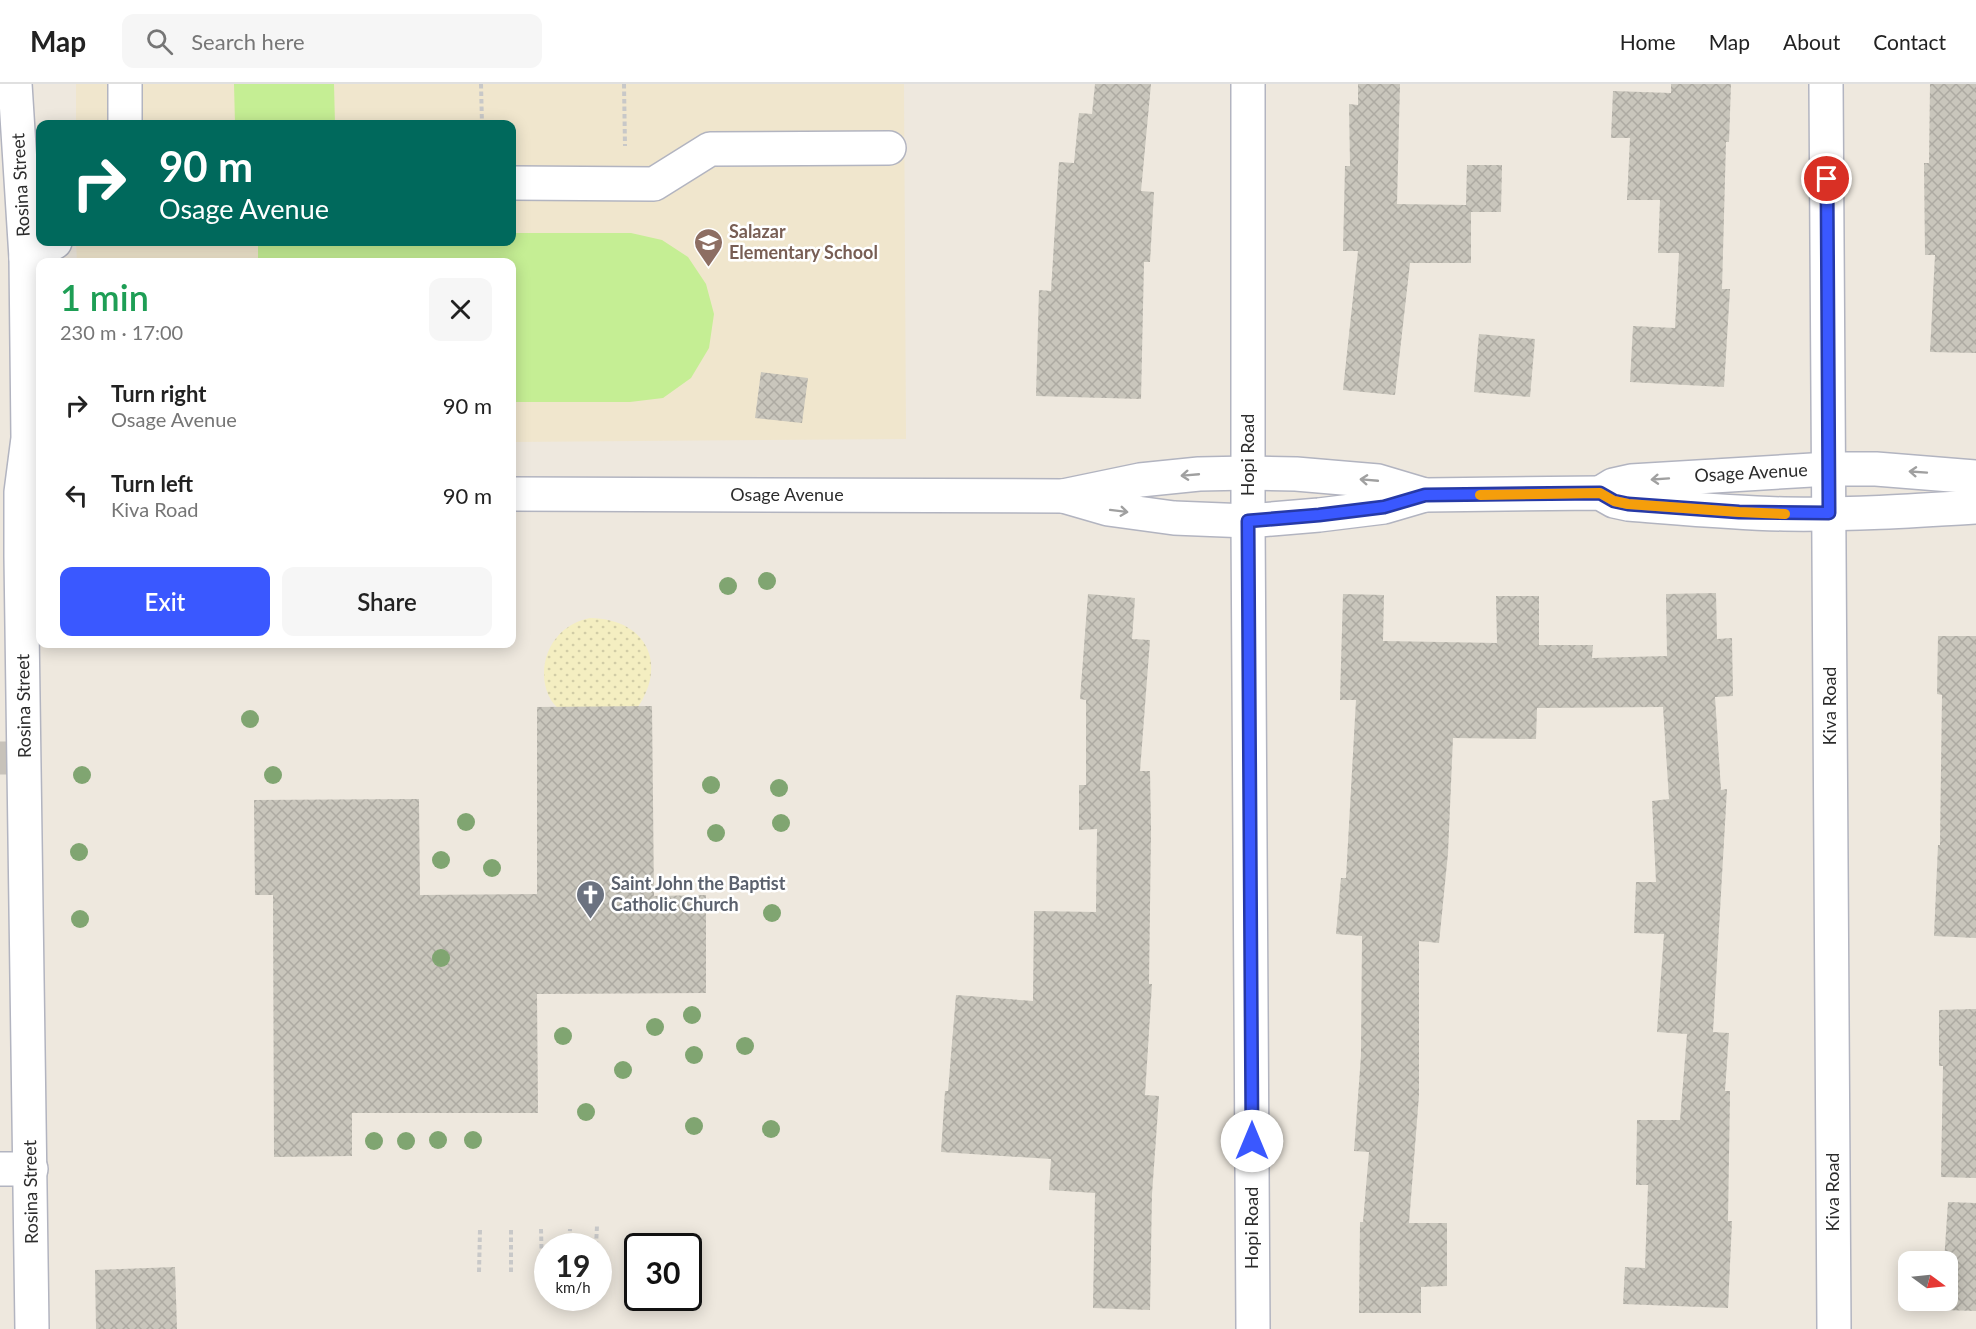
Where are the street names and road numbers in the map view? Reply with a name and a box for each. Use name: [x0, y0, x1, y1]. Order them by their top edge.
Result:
street label: Rosina Street: [6, 132, 34, 238]
street label: Hopi Road: [1236, 414, 1258, 496]
street label: Osage Avenue: [1694, 458, 1808, 486]
street label: Osage Avenue: [730, 483, 844, 505]
street label: Rosina Street: [11, 653, 35, 758]
street label: Kiva Road: [1818, 667, 1840, 745]
street label: Rosina Street: [18, 1139, 42, 1244]
street label: Kiva Road: [1821, 1153, 1843, 1231]
street label: Hopi Road: [1240, 1187, 1262, 1269]

